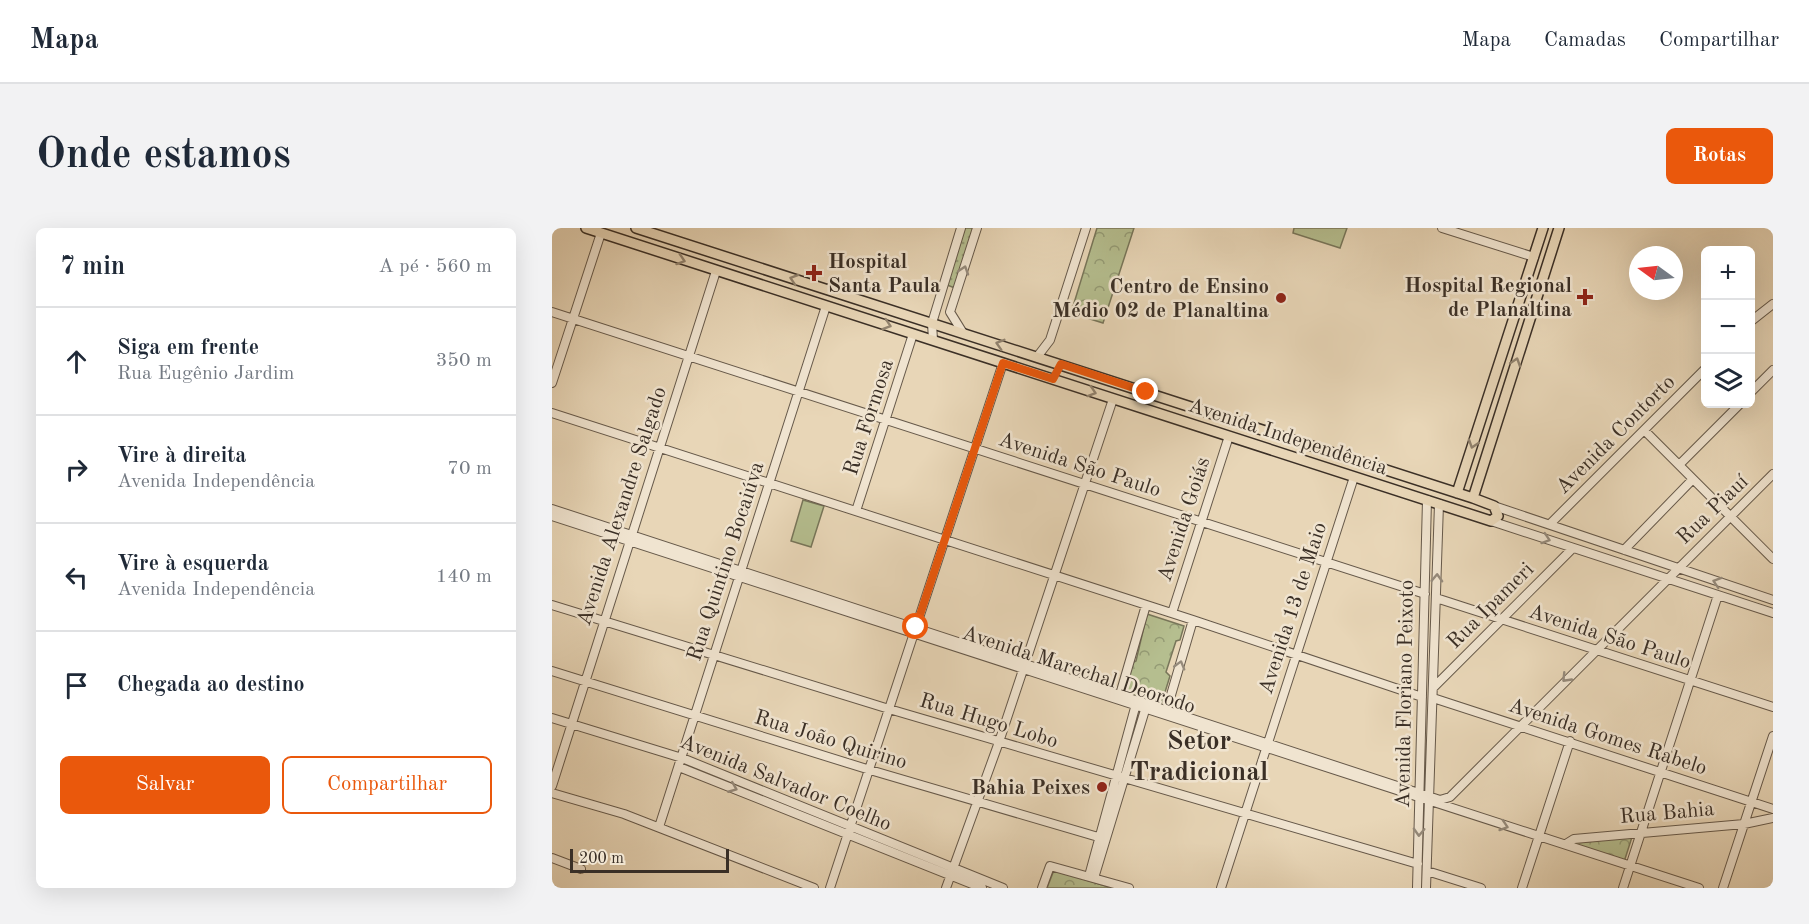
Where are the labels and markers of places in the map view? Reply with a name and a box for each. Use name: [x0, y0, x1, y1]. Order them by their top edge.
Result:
place label: Hospital Santa Paula: [828, 252, 941, 297]
marker: Hospital Santa Paula: [805, 264, 823, 282]
place label: Hospital Regional de Planaltina: [1404, 276, 1572, 321]
place label: Centro de Ensino Médio 02 de Planaltina: [1052, 277, 1269, 322]
marker: Hospital Regional de Planaltina: [1576, 288, 1594, 306]
marker: Centro de Ensino Médio 02 de Planaltina: [1274, 291, 1288, 305]
place label: Bahia Peixes: [971, 778, 1090, 799]
marker: Bahia Peixes: [1095, 780, 1109, 794]

